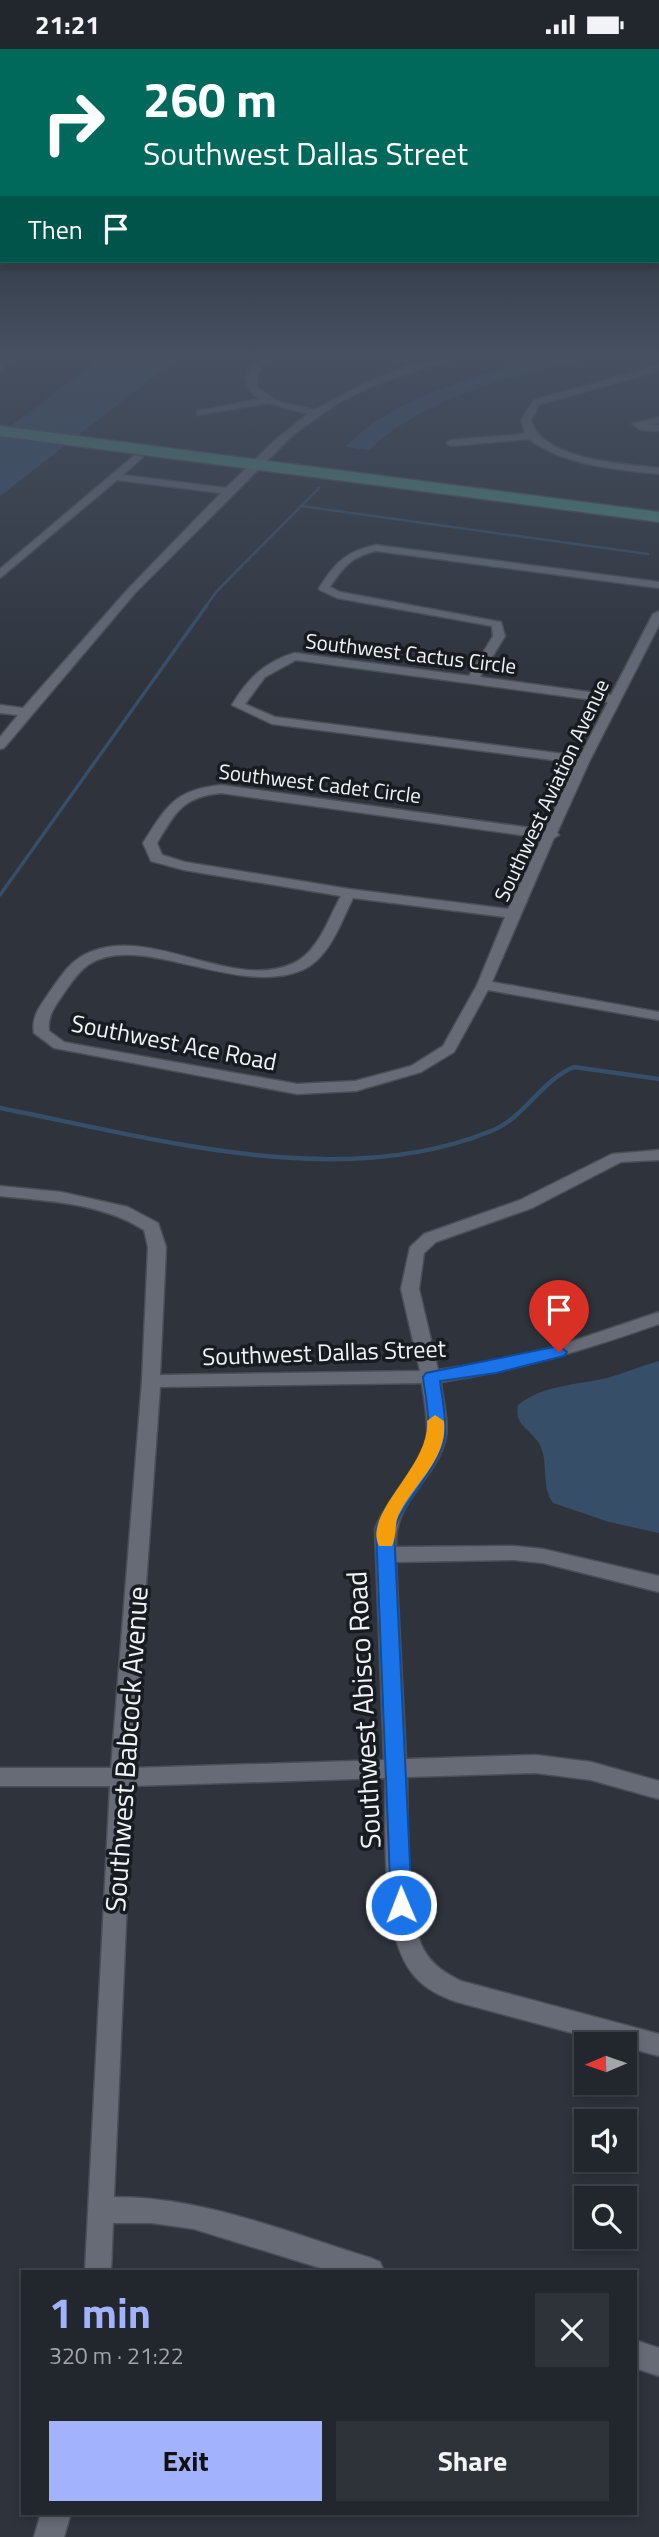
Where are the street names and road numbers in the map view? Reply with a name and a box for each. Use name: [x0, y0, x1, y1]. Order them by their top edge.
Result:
street label: Southwest Cactus Circle: [304, 624, 518, 682]
street label: Southwest Aviation Avenue: [485, 673, 617, 907]
street label: Southwest Cadet Circle: [217, 755, 423, 811]
street label: Southwest Ace Road: [68, 1004, 280, 1080]
street label: Southwest Dallas Street: [202, 1330, 447, 1374]
street label: Southwest Abisco Road: [334, 1570, 392, 1850]
street label: Southwest Babcock Avenue: [93, 1585, 159, 1913]

